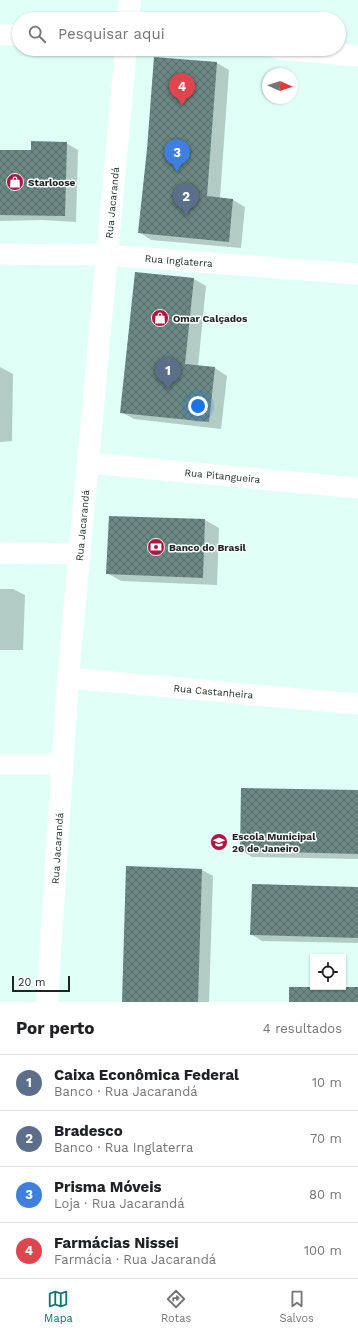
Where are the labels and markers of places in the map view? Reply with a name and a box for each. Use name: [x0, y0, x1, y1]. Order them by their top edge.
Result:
pin: 4: [169, 73, 195, 106]
pin: 3: [164, 139, 190, 172]
shop icon: Starloose: [5, 172, 25, 192]
place label: Starloose: [28, 177, 76, 188]
pin: 2: [173, 183, 199, 216]
shop icon: Omar Calçados: [150, 308, 170, 328]
place label: Omar Calçados: [173, 313, 248, 324]
pin: 1: [155, 357, 181, 390]
bank icon: Banco do Brasil: [146, 537, 166, 557]
place label: Banco do Brasil: [169, 542, 247, 553]
place label: Escola Municipal 26 de Janeiro: [232, 831, 316, 854]
school or university icon: Escola Municipal 26 de Janeiro: [209, 832, 229, 852]

